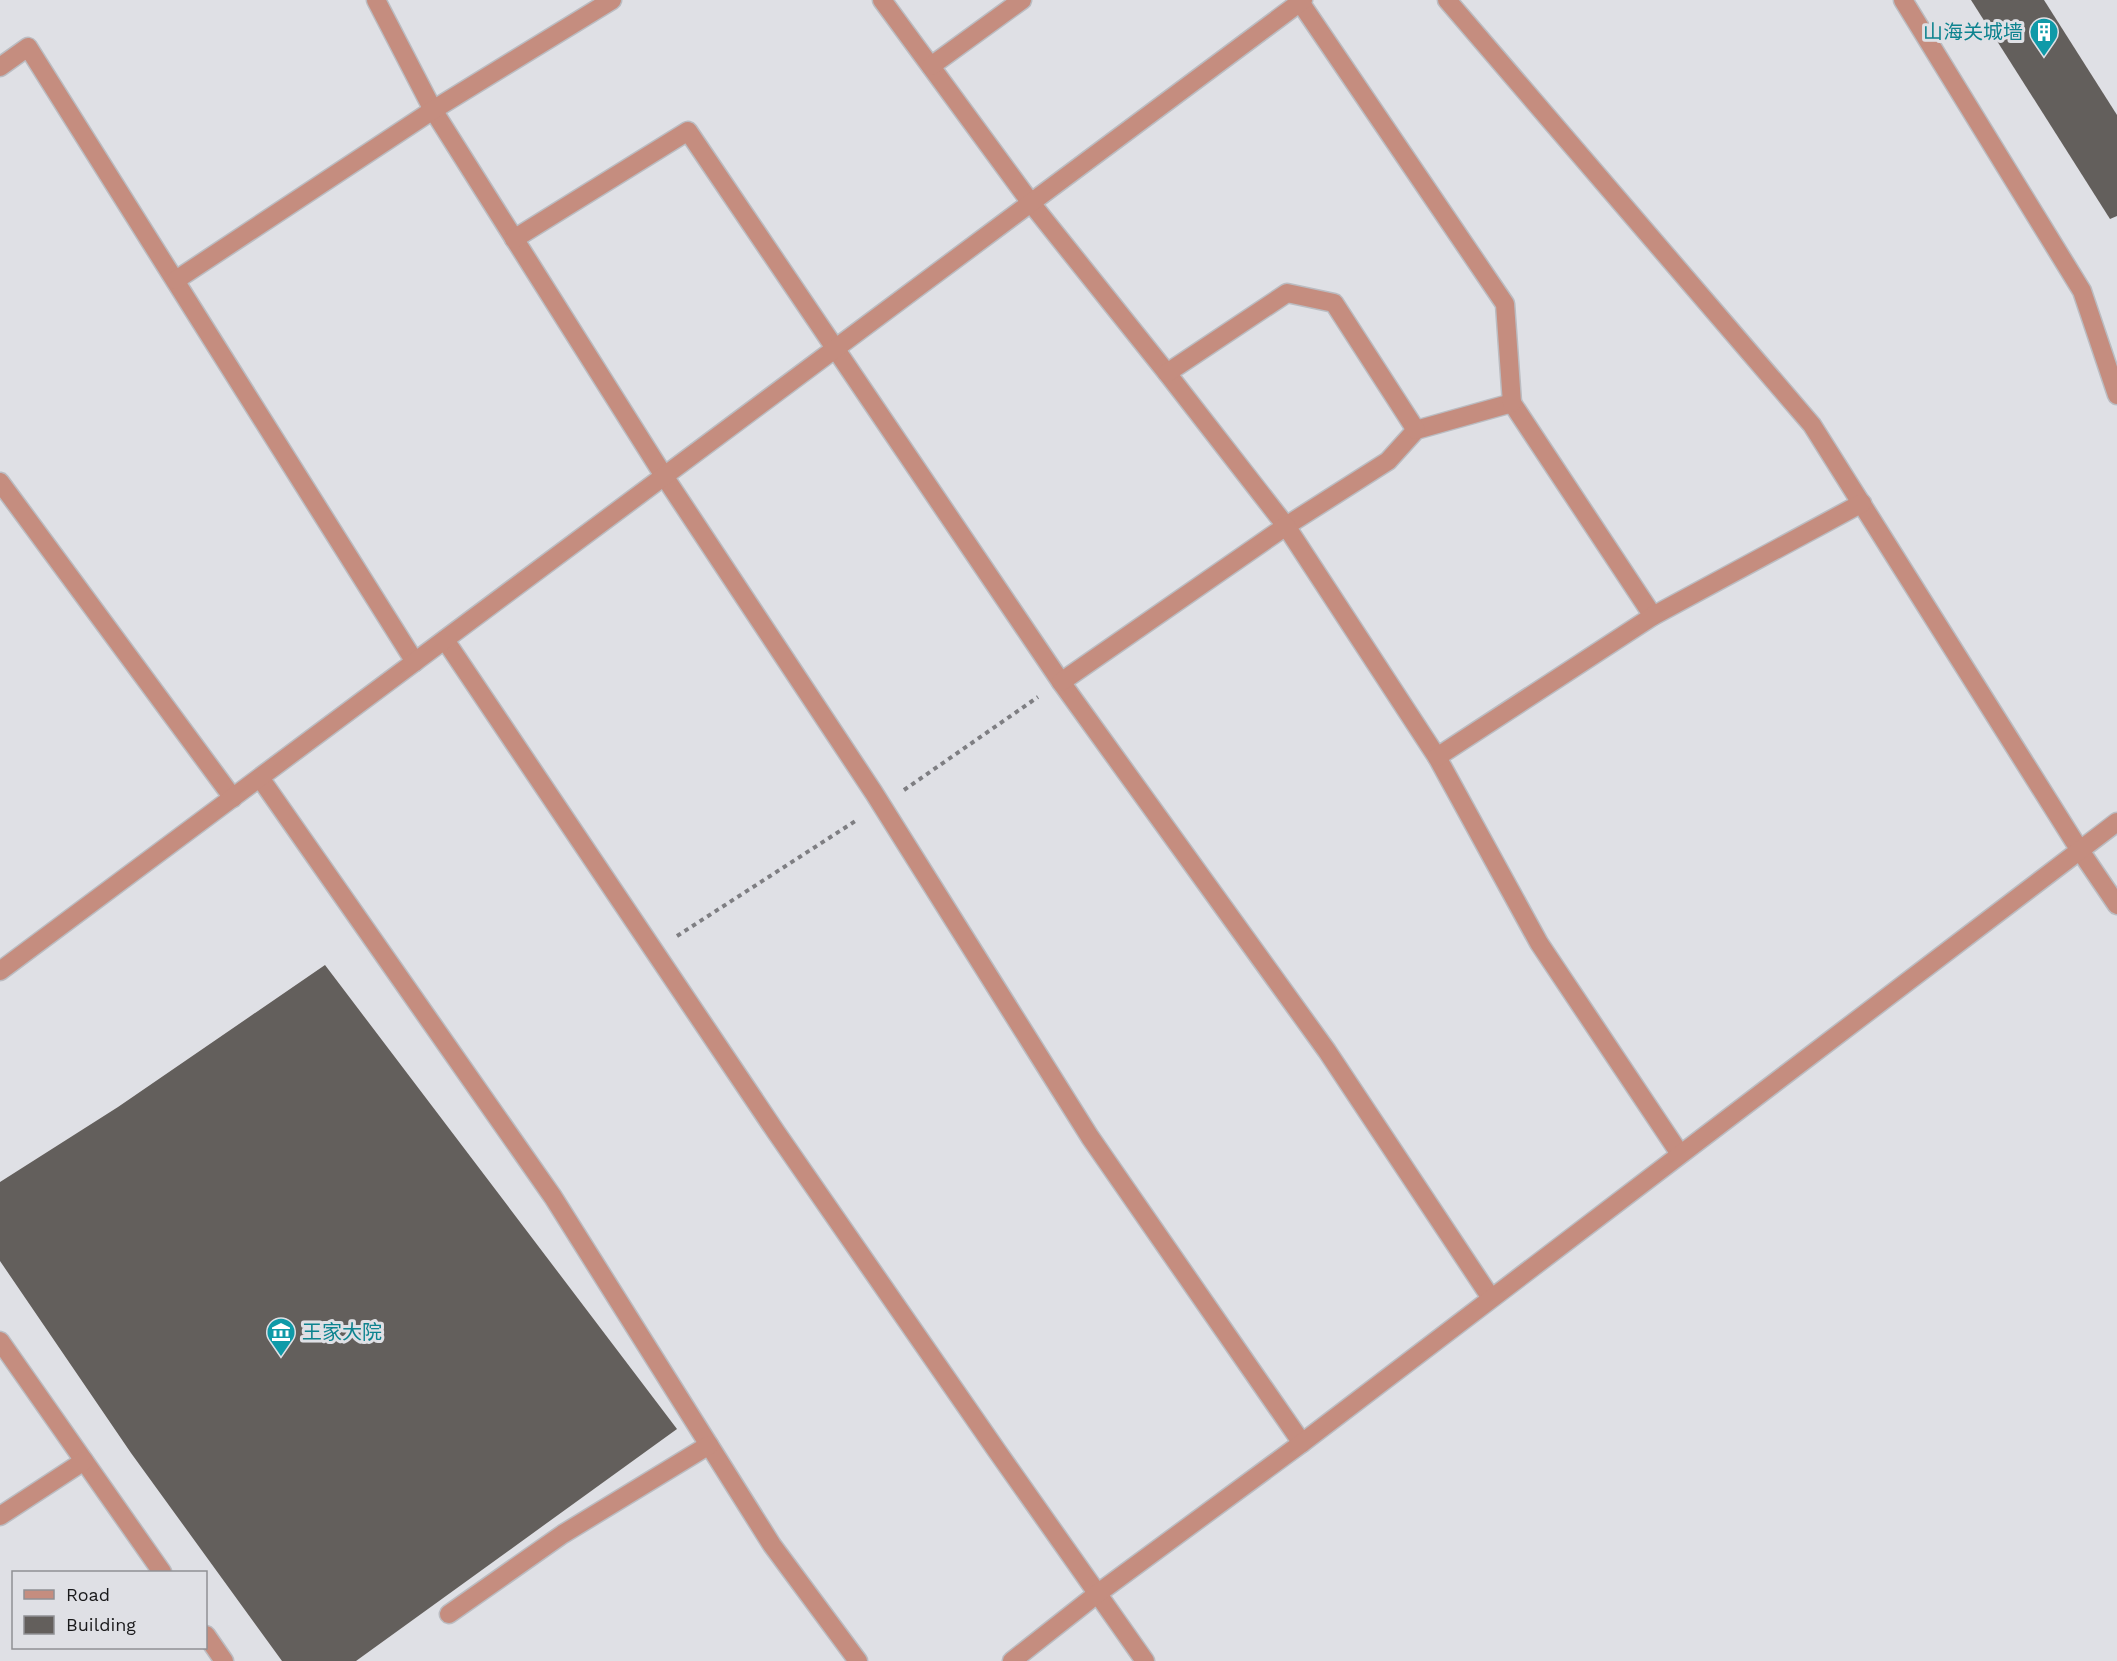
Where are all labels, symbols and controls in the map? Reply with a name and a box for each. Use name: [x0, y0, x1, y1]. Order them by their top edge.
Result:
building icon: 山海关城墙: [2028, 16, 2060, 58]
place label: 山海关城墙: [1923, 20, 2023, 44]
museum icon: 王家大院: [265, 1316, 297, 1358]
place label: 王家大院: [302, 1320, 382, 1344]
legend: [12, 1571, 207, 1649]
text: Road: [66, 1584, 110, 1605]
text: Building: [66, 1614, 136, 1635]

